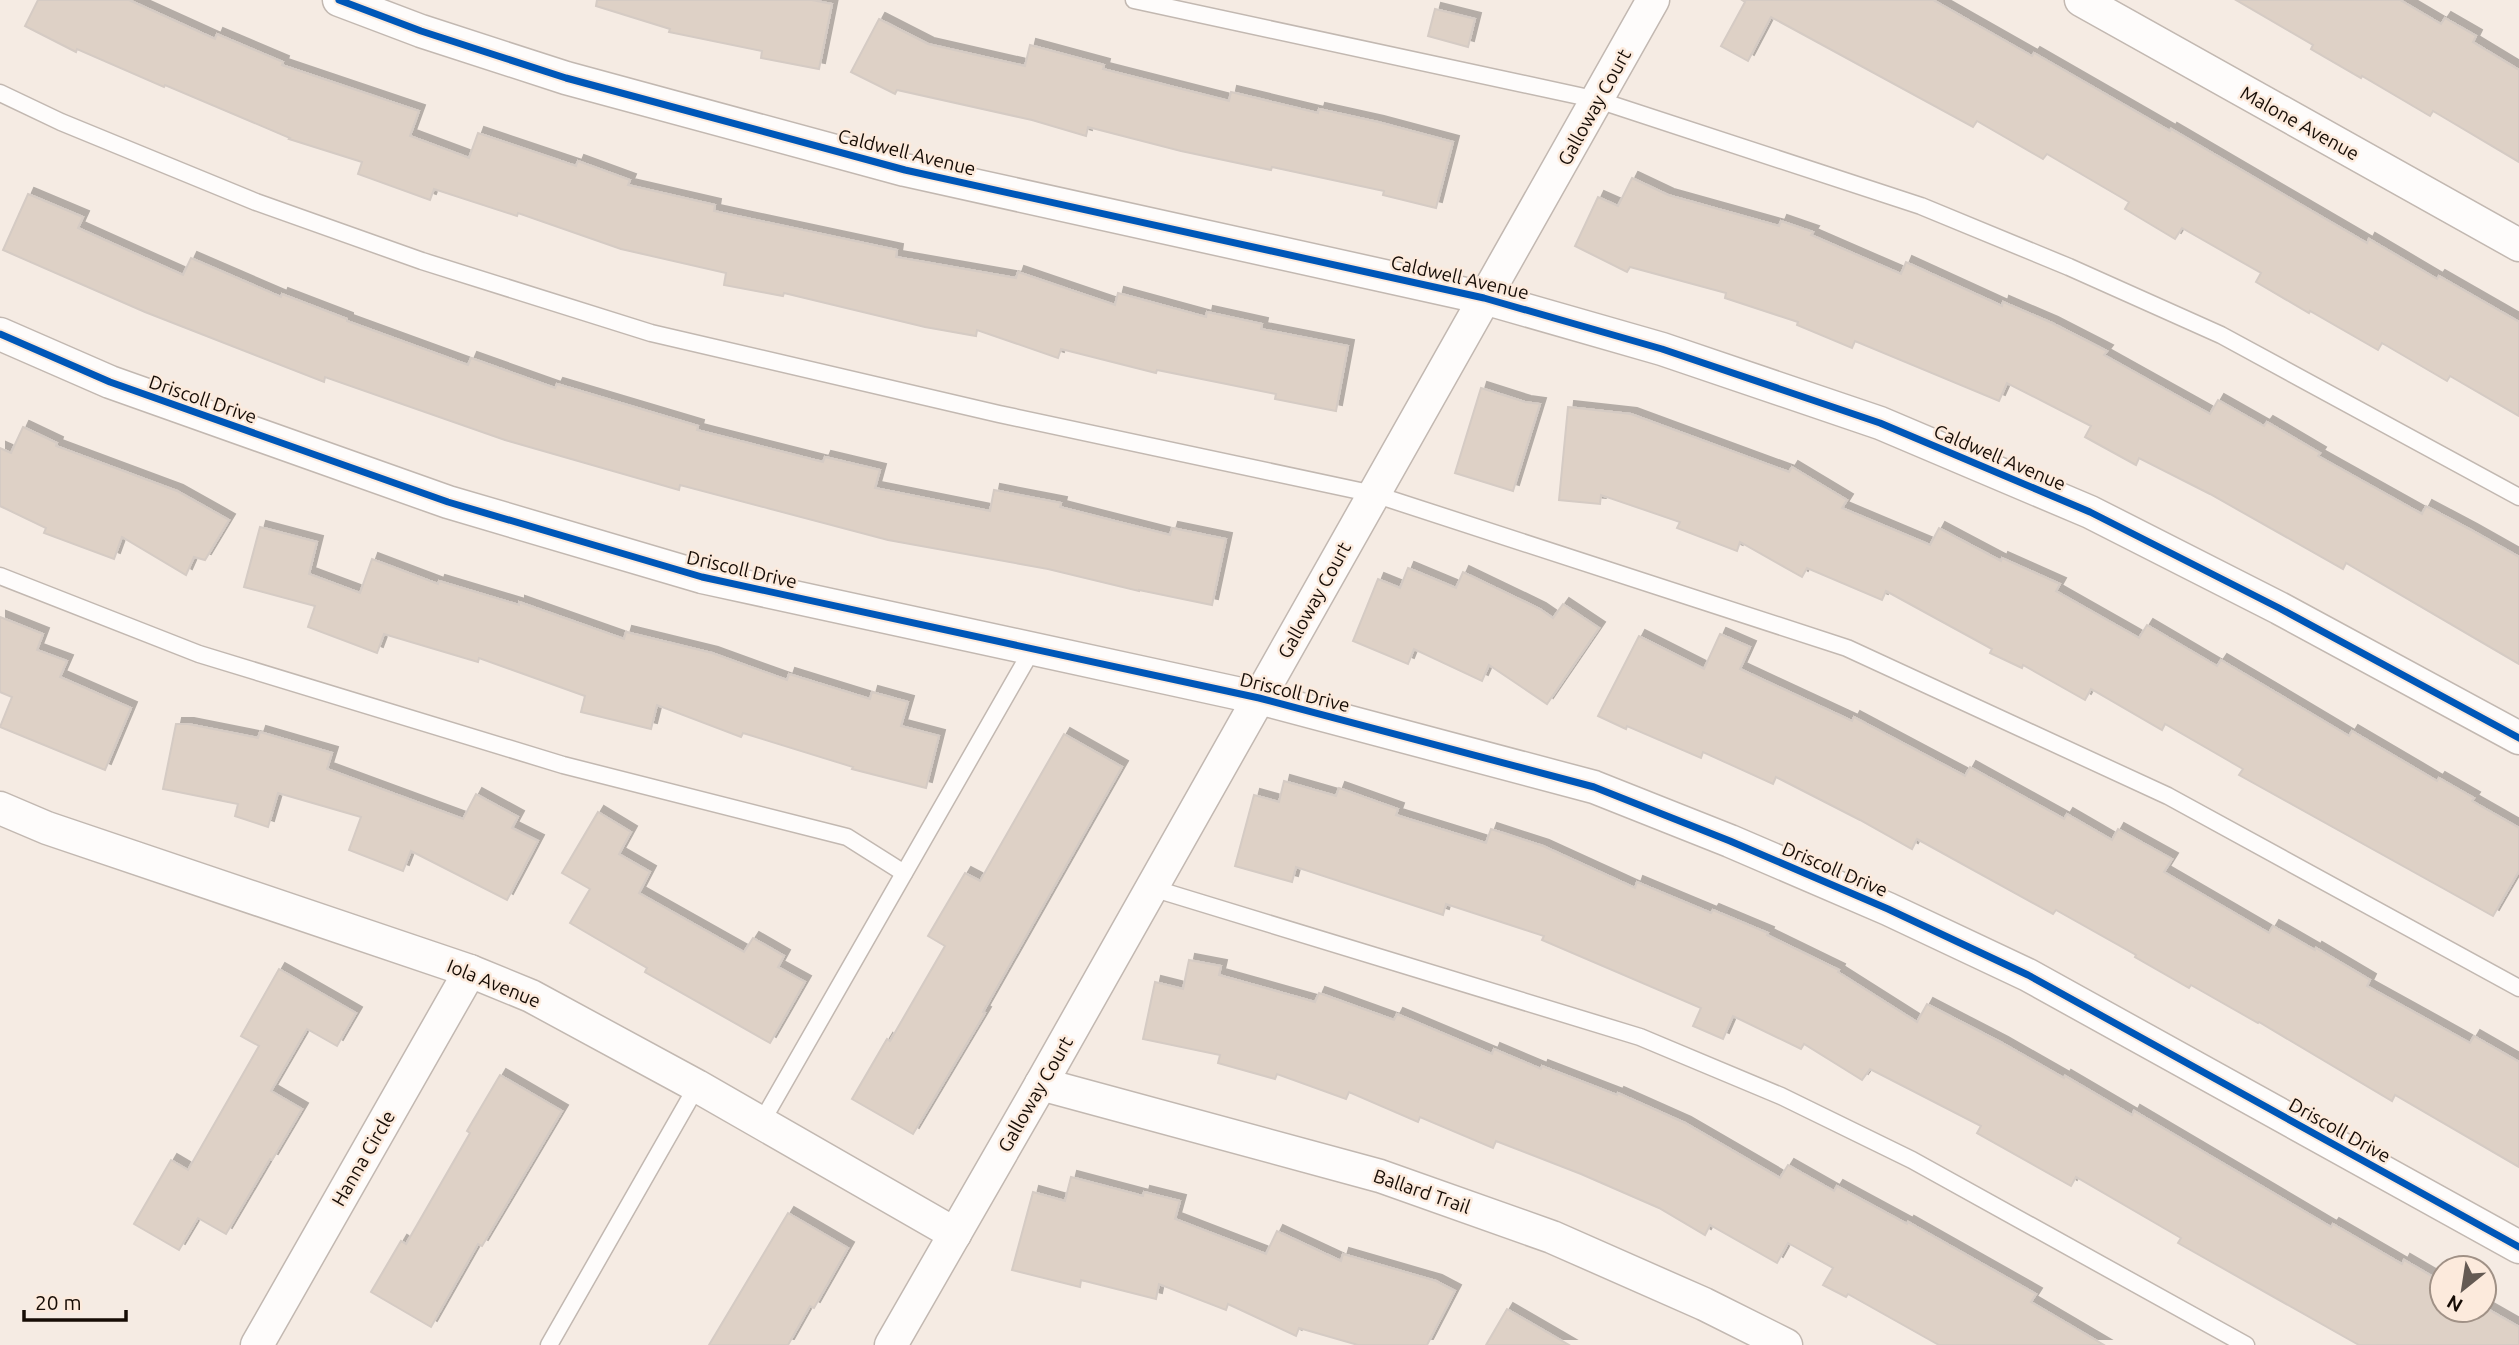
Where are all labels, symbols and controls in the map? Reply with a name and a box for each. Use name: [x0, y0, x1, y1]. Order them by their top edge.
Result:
street label: Galloway Court: [1553, 45, 1635, 169]
street label: Malone Avenue: [2237, 81, 2363, 165]
street label: Caldwell Avenue: [836, 124, 978, 180]
street label: Caldwell Avenue: [1389, 250, 1531, 304]
street label: Driscoll Drive: [146, 370, 260, 428]
street label: Caldwell Avenue: [1931, 419, 2069, 495]
street label: Galloway Court: [1273, 538, 1355, 662]
street label: Driscoll Drive: [685, 546, 799, 592]
street label: Driscoll Drive: [1238, 668, 1352, 716]
street label: Driscoll Drive: [1779, 837, 1891, 901]
street label: Iola Avenue: [444, 954, 544, 1012]
street label: Galloway Court: [993, 1032, 1077, 1156]
street label: Driscoll Drive: [2285, 1093, 2395, 1167]
street label: Hanna Circle: [327, 1106, 399, 1210]
street label: Ballard Trail: [1371, 1164, 1473, 1218]
north arrow: [2428, 1254, 2498, 1324]
scale bar: [24, 1278, 126, 1322]
text: 20 m: [35, 1290, 82, 1314]
text: N: [2443, 1291, 2466, 1317]

